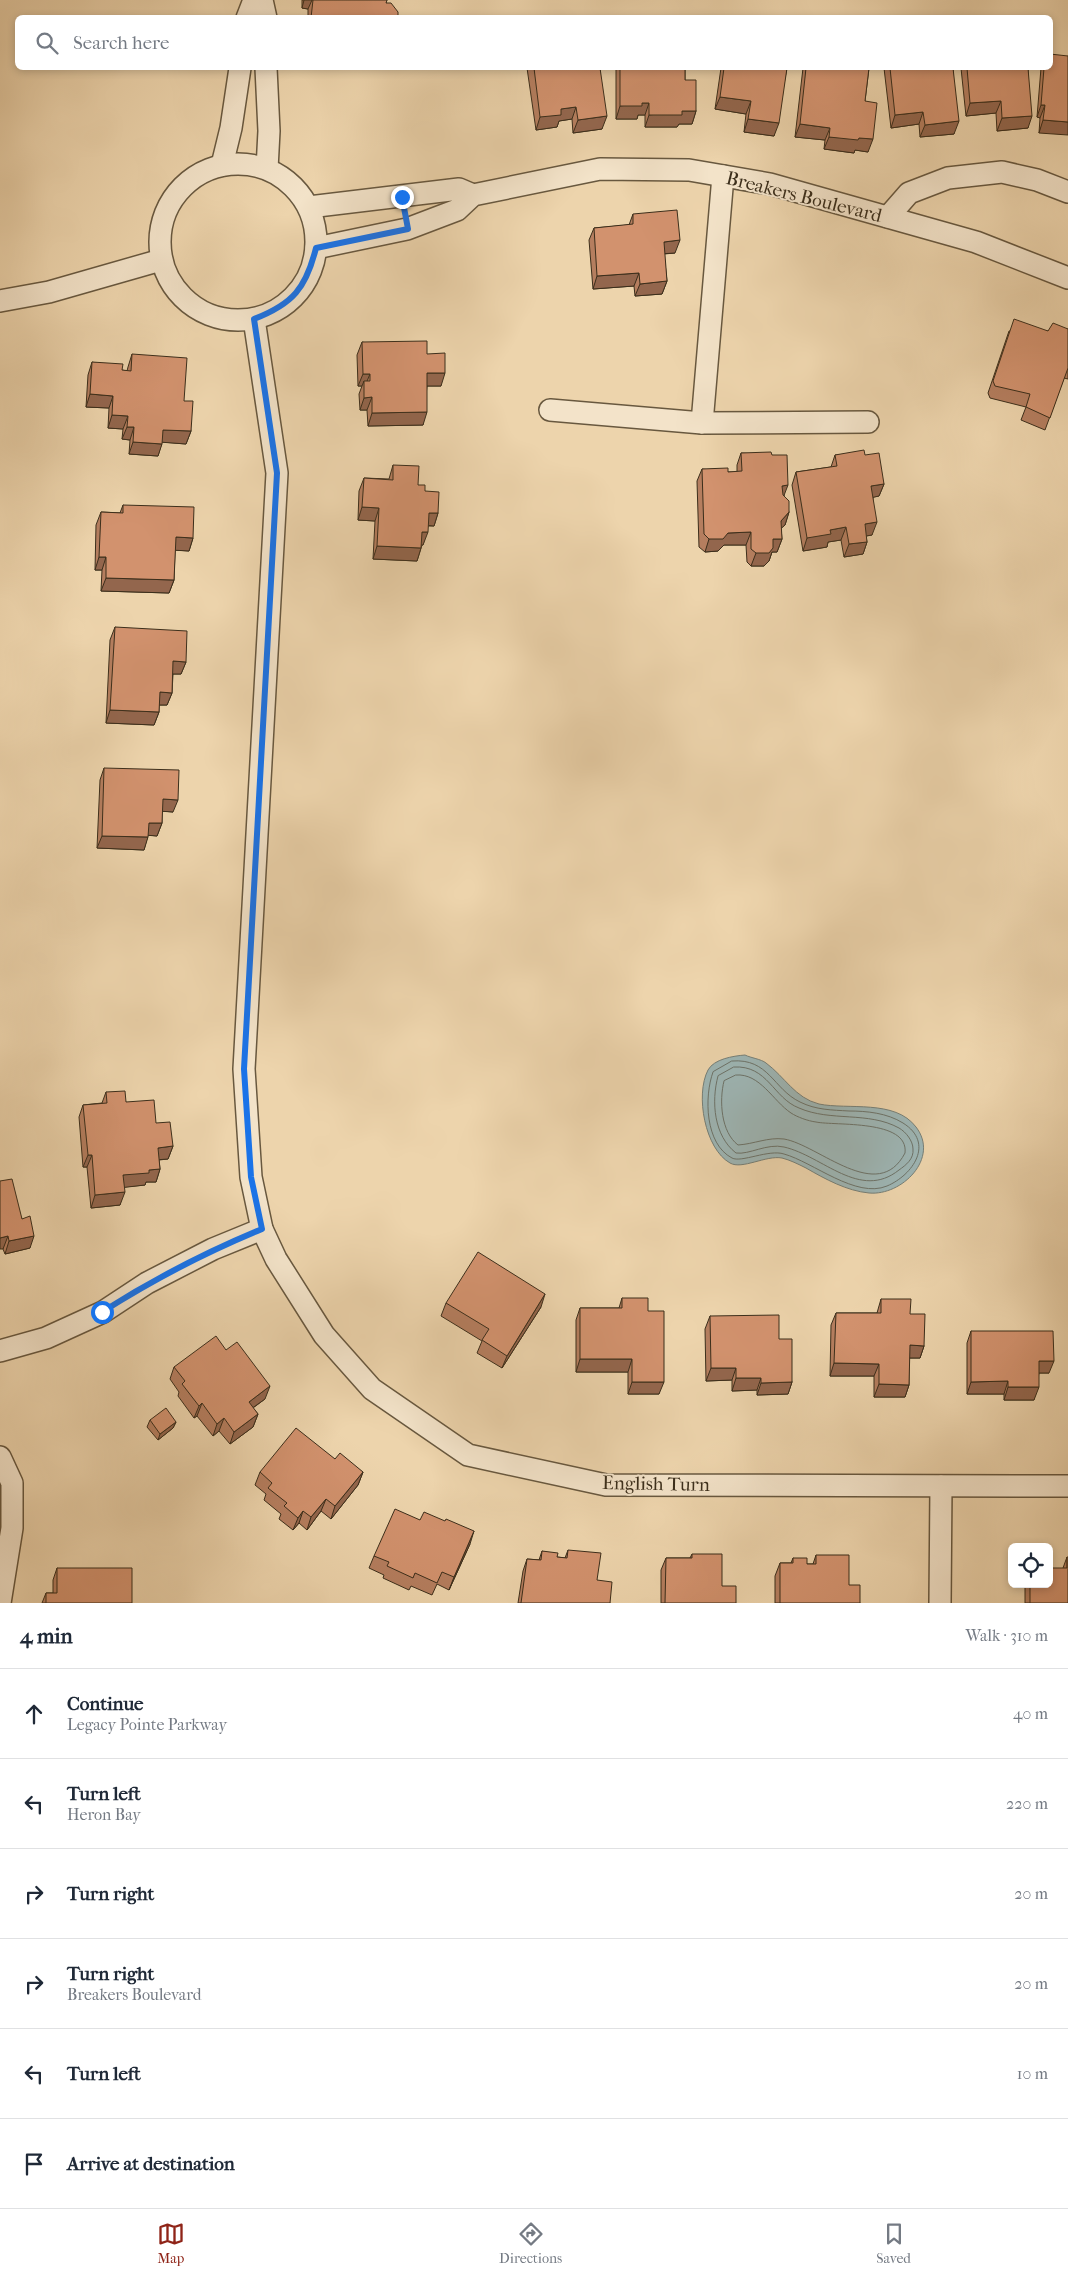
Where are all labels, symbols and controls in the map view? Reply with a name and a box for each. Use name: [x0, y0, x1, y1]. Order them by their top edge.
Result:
search box: [15, 15, 1053, 70]
icon: search: [33, 29, 61, 57]
text: Search here: [73, 32, 169, 54]
street label: Breakers Boulevard: [724, 167, 885, 227]
route end: [391, 186, 414, 209]
route start: [91, 1301, 114, 1324]
street label: English Turn: [602, 1472, 710, 1496]
map controls: [1008, 1543, 1053, 1588]
button: locate: [1008, 1543, 1053, 1588]
text: 4 min: [20, 1624, 73, 1648]
text: Walk · 310 m: [965, 1626, 1048, 1645]
text: Continue: [67, 1693, 143, 1715]
icon: ahead: [20, 1700, 48, 1728]
text: 40 m: [1013, 1704, 1048, 1723]
text: Legacy Pointe Parkway: [67, 1715, 227, 1734]
text: Turn left: [67, 1783, 141, 1805]
icon: left: [20, 1790, 48, 1818]
text: 220 m: [1006, 1794, 1048, 1813]
text: Heron Bay: [67, 1805, 141, 1824]
icon: right: [20, 1880, 48, 1908]
text: Turn right: [67, 1883, 154, 1905]
text: 20 m: [1014, 1884, 1048, 1903]
text: Turn right: [67, 1963, 154, 1985]
icon: right: [20, 1970, 48, 1998]
text: 20 m: [1014, 1974, 1048, 1993]
text: Breakers Boulevard: [67, 1985, 202, 2004]
icon: left: [20, 2060, 48, 2088]
text: Turn left: [67, 2063, 141, 2085]
text: 10 m: [1017, 2064, 1048, 2083]
icon: arrive: [20, 2150, 48, 2178]
text: Arrive at destination: [67, 2153, 235, 2175]
tab: Map: [157, 2220, 185, 2267]
tab: Directions: [499, 2220, 562, 2267]
tab: Saved: [876, 2220, 911, 2267]

